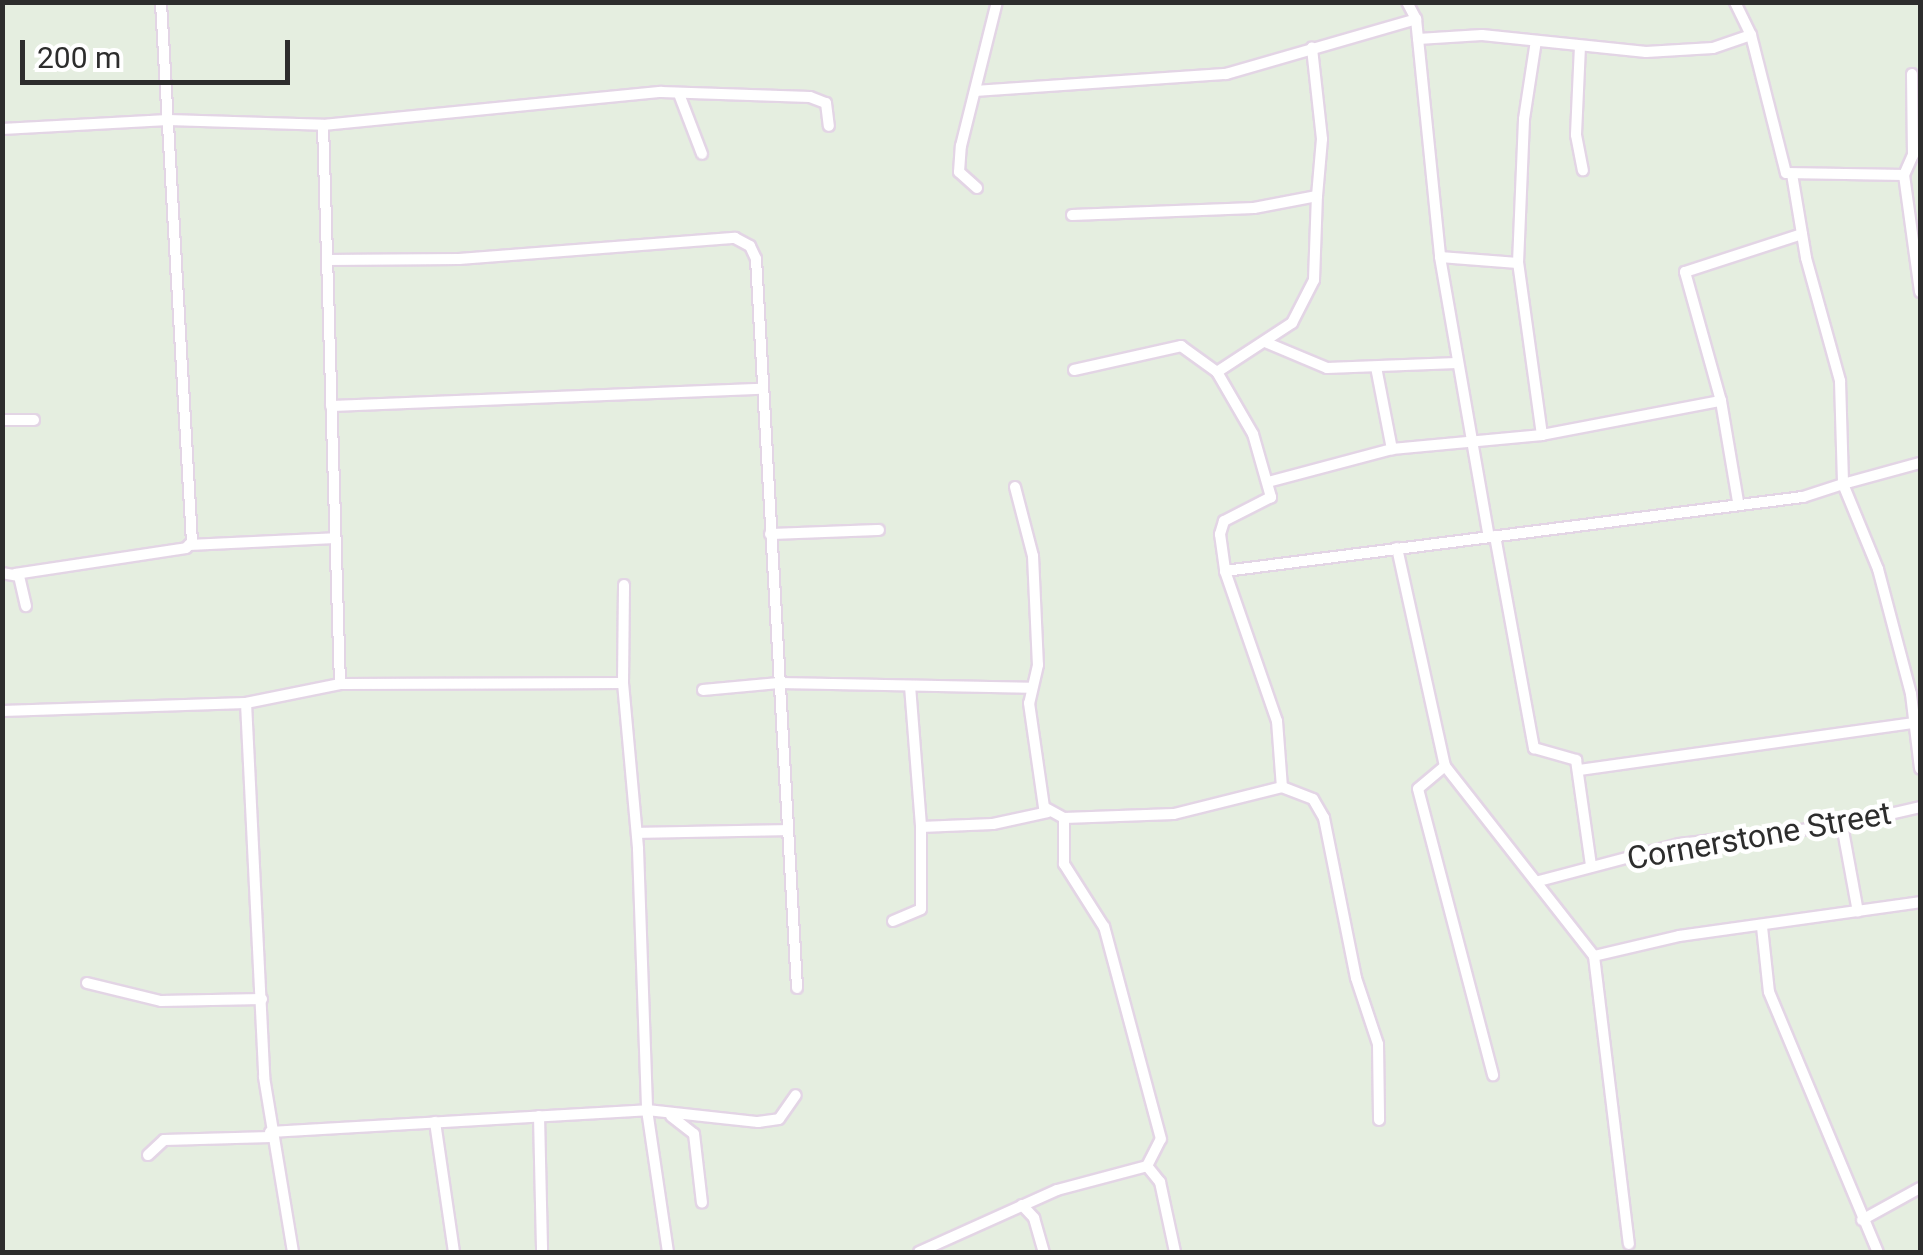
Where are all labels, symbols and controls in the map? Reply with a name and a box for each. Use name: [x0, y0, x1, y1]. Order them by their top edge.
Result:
scale bar: [25, 20, 295, 82]
text: 200 m: [37, 40, 121, 75]
street label: Cornerstone Street: [1624, 794, 1894, 878]

